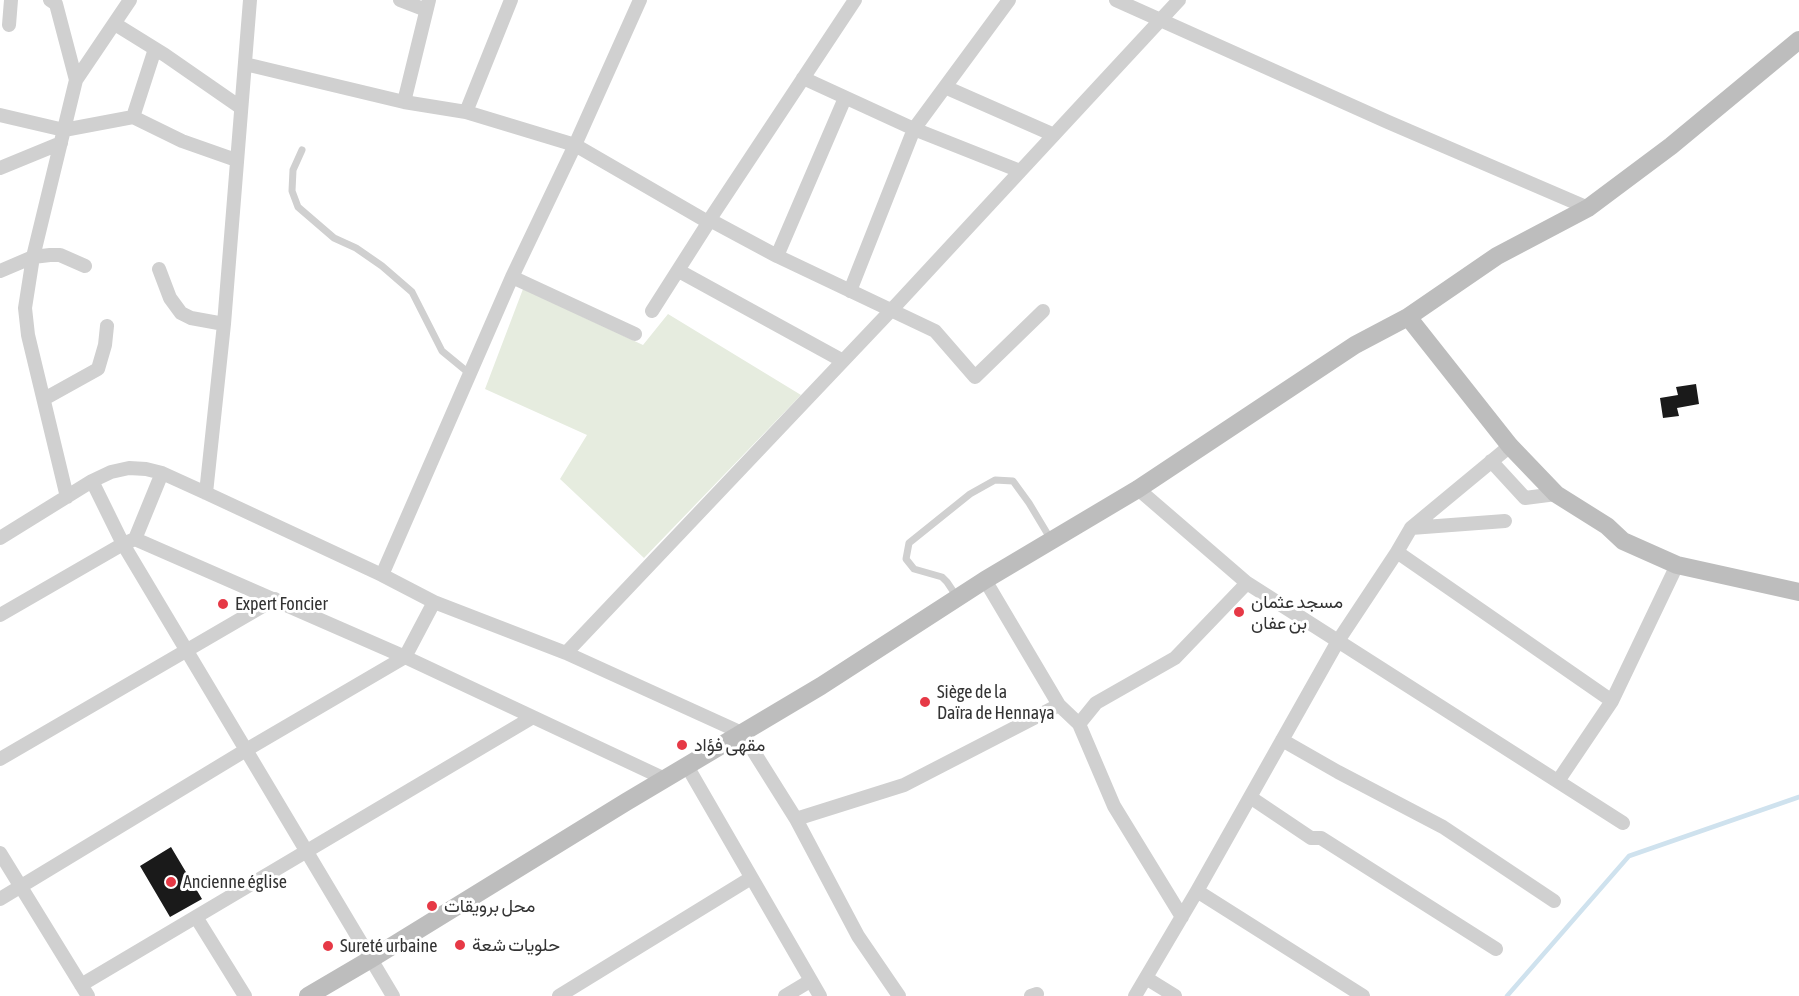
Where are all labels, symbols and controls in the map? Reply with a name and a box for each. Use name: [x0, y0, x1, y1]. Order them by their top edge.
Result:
place label: مسجد عثمان بن عفان: [1251, 591, 1343, 634]
place label: Expert Foncier: [235, 593, 328, 615]
marker: Expert Foncier: [216, 597, 230, 611]
marker: مسجد عثمان بن عفان: [1232, 605, 1246, 619]
place label: Siège de la Daïra de Hennaya: [937, 681, 1055, 724]
marker: Siège de la Daïra de Hennaya: [918, 695, 932, 709]
place label: مقهى فؤاد: [694, 734, 765, 756]
marker: مقهى فؤاد: [675, 738, 689, 752]
place label: Ancienne église: [183, 871, 287, 893]
marker: Ancienne église: [164, 875, 178, 889]
place label: محل برويقات: [444, 895, 535, 917]
marker: محل برويقات: [425, 899, 439, 913]
place label: حلويات شعة: [472, 934, 560, 956]
place label: Sureté urbaine: [340, 935, 437, 957]
marker: حلويات شعة: [453, 938, 467, 952]
marker: Sureté urbaine: [321, 939, 335, 953]

